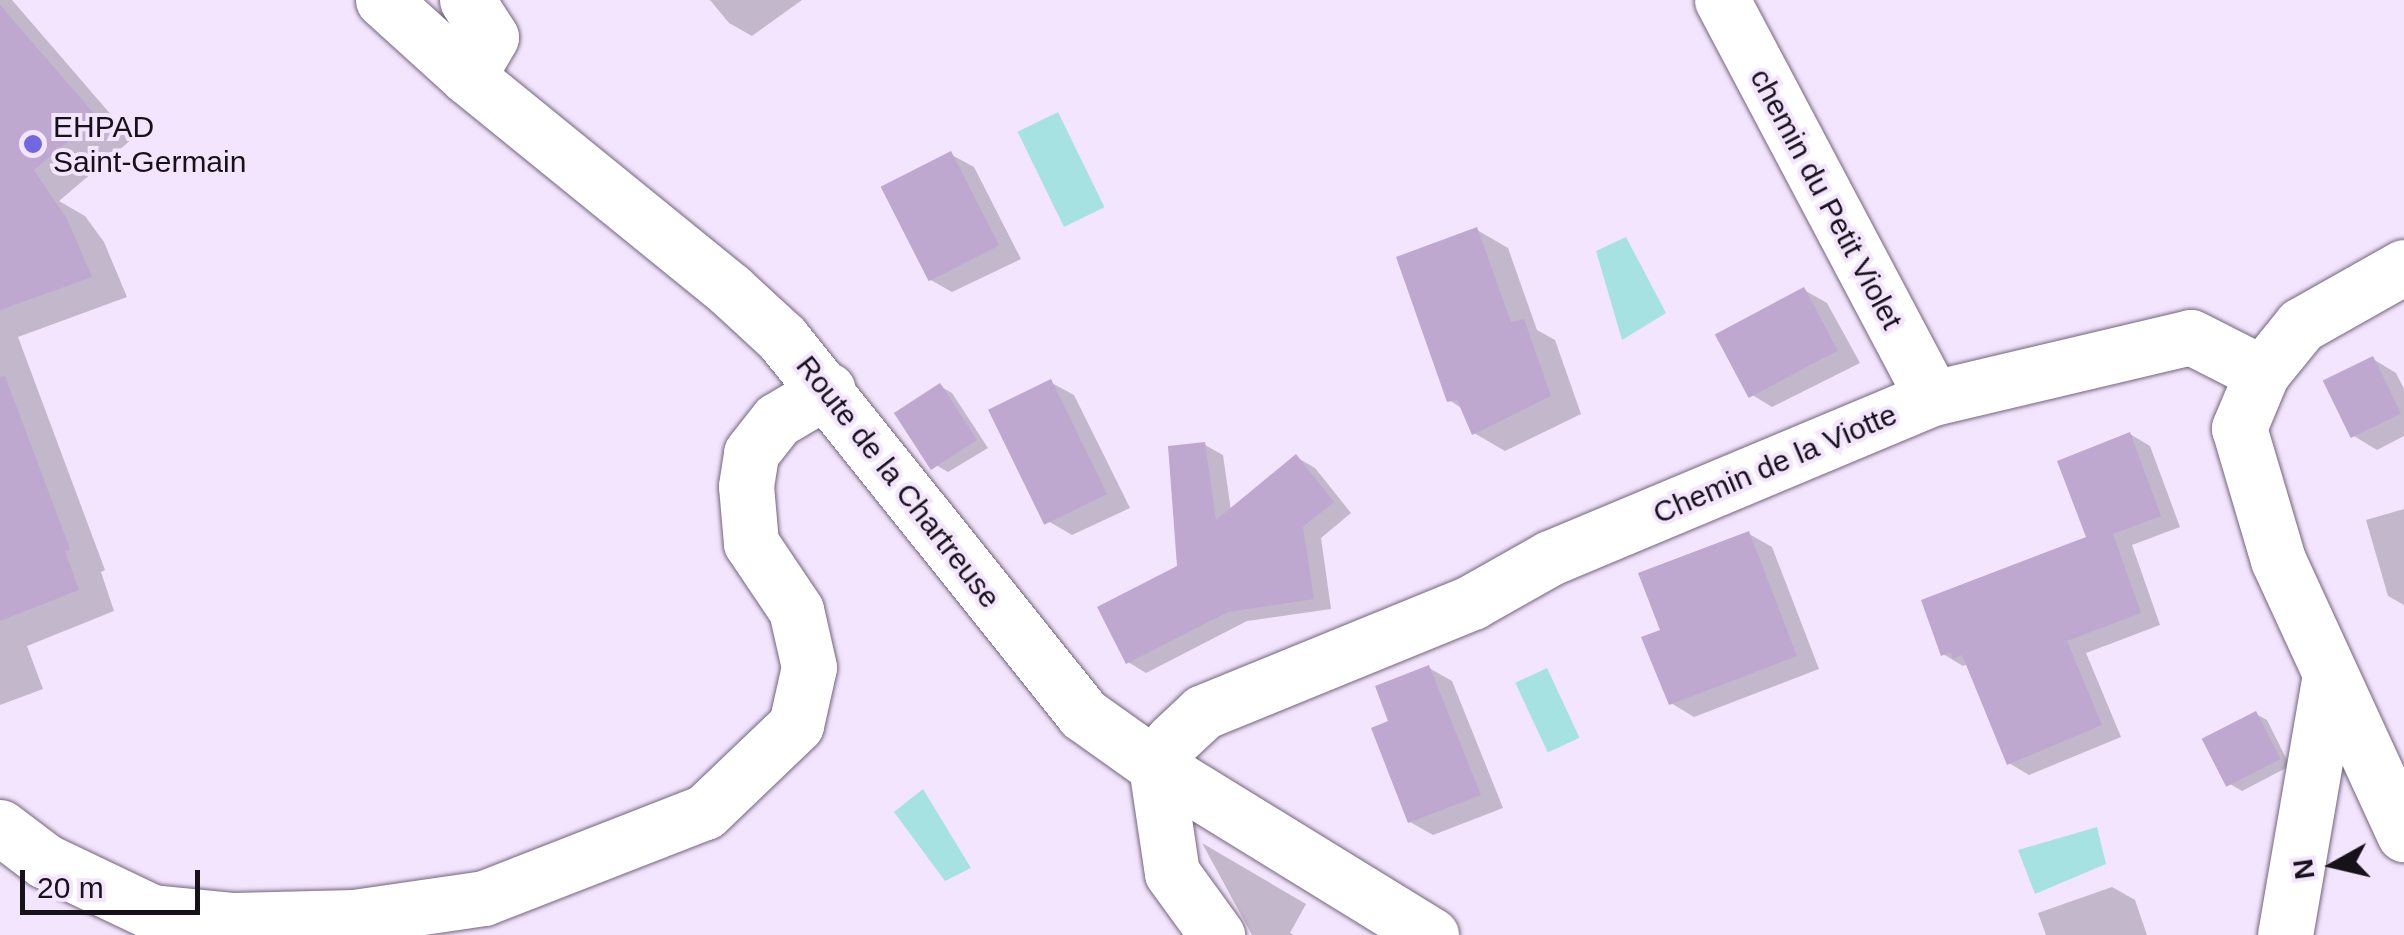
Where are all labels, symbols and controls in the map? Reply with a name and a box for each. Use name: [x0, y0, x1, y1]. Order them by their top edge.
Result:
street label: chemin du Petit Violet: [1742, 63, 1910, 335]
place label: EHPAD Saint-Germain: [53, 109, 246, 180]
marker: EHPAD Saint-Germain: [22, 133, 44, 155]
street label: Route de la Chartreuse: [788, 349, 1008, 615]
street label: Chemin de la Viotte: [1648, 396, 1902, 532]
north arrow: [2284, 815, 2384, 915]
scale bar: [25, 850, 205, 912]
text: N: [2287, 857, 2321, 881]
text: 20 m: [37, 871, 104, 904]

